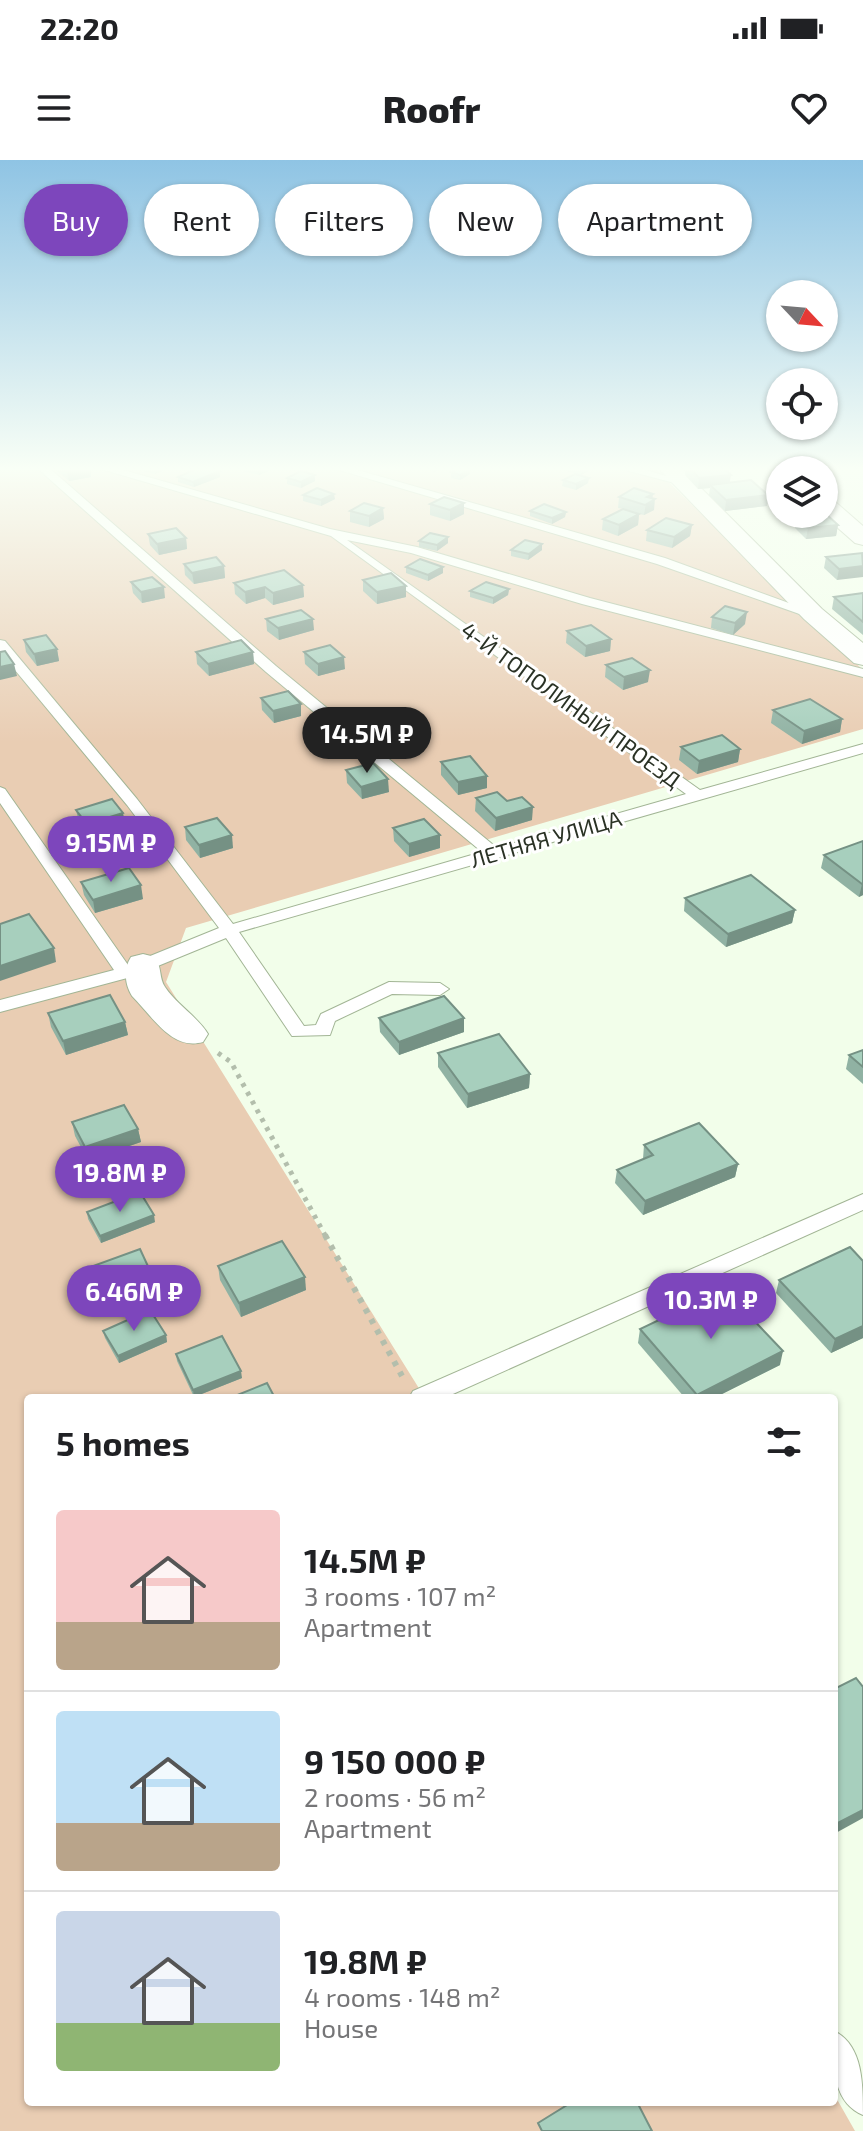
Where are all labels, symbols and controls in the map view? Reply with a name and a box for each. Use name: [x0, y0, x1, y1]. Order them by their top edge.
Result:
text: 22:20: [40, 10, 119, 46]
icon: menu: [32, 86, 76, 130]
icon: heart: [787, 86, 831, 130]
text: Roofr: [383, 87, 480, 130]
chip: Buy: [24, 184, 128, 256]
chip: Rent: [144, 184, 259, 256]
chip: Filters: [275, 184, 413, 256]
chip: New: [429, 184, 542, 256]
chip: Apartment: [558, 184, 752, 256]
north arrow: [766, 280, 838, 352]
map controls: [766, 280, 838, 528]
button: locate: [766, 368, 838, 440]
button: layers: [766, 456, 838, 528]
street label: 4-Й ТОПОЛИНЫЙ ПРОЕЗД: [457, 616, 686, 793]
pin: 14.5M ₽: [293, 707, 441, 775]
text: 14.5M ₽: [320, 717, 414, 748]
street label: ЛЕТНЯЯ УЛИЦА: [467, 804, 625, 872]
pin: 9.15M ₽: [37, 816, 185, 884]
text: 9.15M ₽: [66, 826, 156, 857]
pin: 19.8M ₽: [46, 1146, 194, 1214]
text: 19.8M ₽: [73, 1156, 167, 1187]
pin: 6.46M ₽: [60, 1265, 208, 1333]
pin: 10.3M ₽: [637, 1273, 785, 1341]
text: 6.46M ₽: [85, 1275, 183, 1306]
text: 10.3M ₽: [664, 1283, 758, 1314]
icon: filters: [762, 1420, 806, 1464]
text: 5 homes: [56, 1422, 190, 1463]
text: 14.5M ₽: [304, 1539, 426, 1580]
icon: home: [120, 1542, 216, 1638]
text: 3 rooms · 107 m²: [304, 1580, 496, 1611]
text: Apartment: [304, 1611, 432, 1642]
text: 9 150 000 ₽: [304, 1740, 485, 1781]
icon: home: [120, 1743, 216, 1839]
text: 2 rooms · 56 m²: [304, 1781, 486, 1812]
text: Apartment: [304, 1812, 432, 1843]
text: 19.8M ₽: [304, 1940, 427, 1981]
icon: home: [120, 1943, 216, 2039]
text: 4 rooms · 148 m²: [304, 1981, 501, 2012]
text: House: [304, 2012, 378, 2043]

